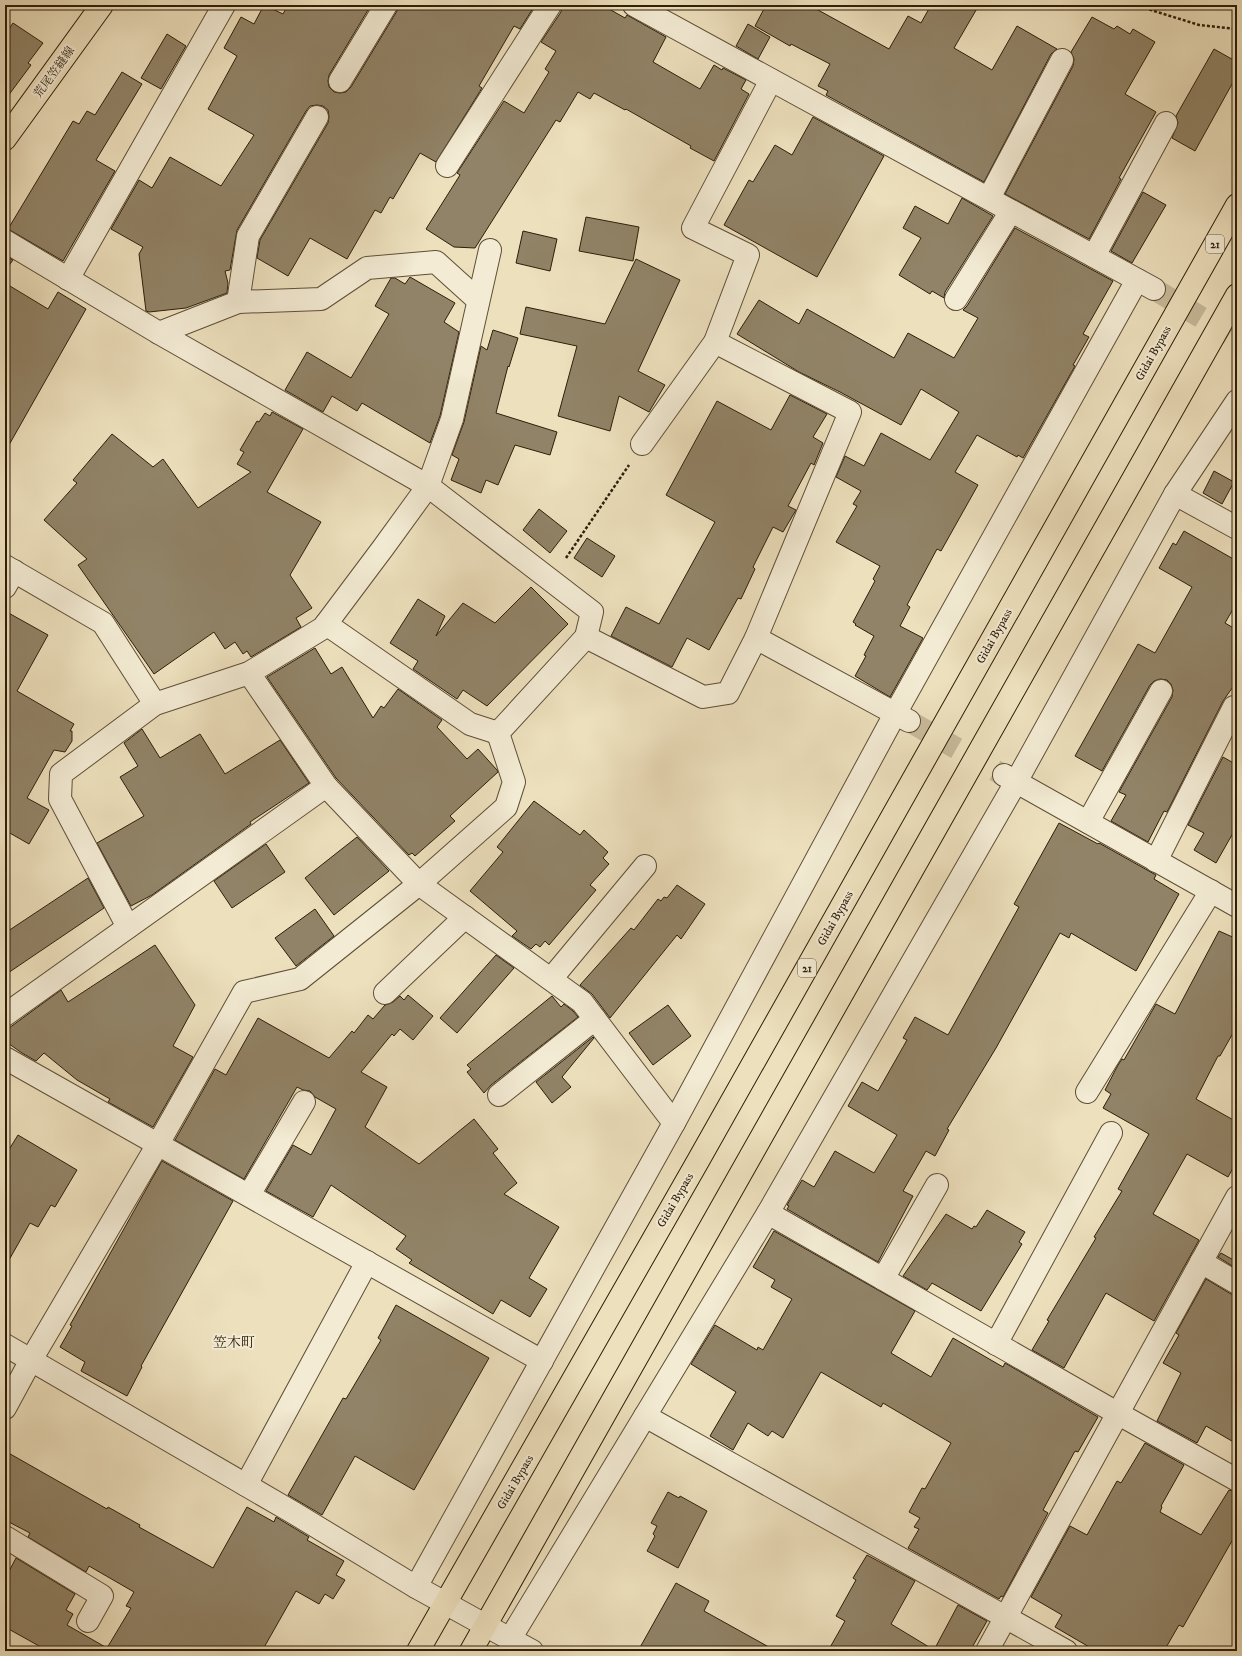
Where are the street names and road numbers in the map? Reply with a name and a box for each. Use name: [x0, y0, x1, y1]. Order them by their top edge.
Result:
street label: 荒尾笠縫線: [31, 44, 78, 101]
road number: 21: [1206, 235, 1224, 253]
street label: Gidai Bypass: [1132, 323, 1175, 383]
street label: Gidai Bypass: [973, 606, 1016, 666]
street label: Gidai Bypass: [814, 888, 857, 948]
road number: 21: [798, 959, 816, 977]
street label: Gidai Bypass: [654, 1170, 697, 1230]
street label: Gidai Bypass: [494, 1452, 537, 1512]

